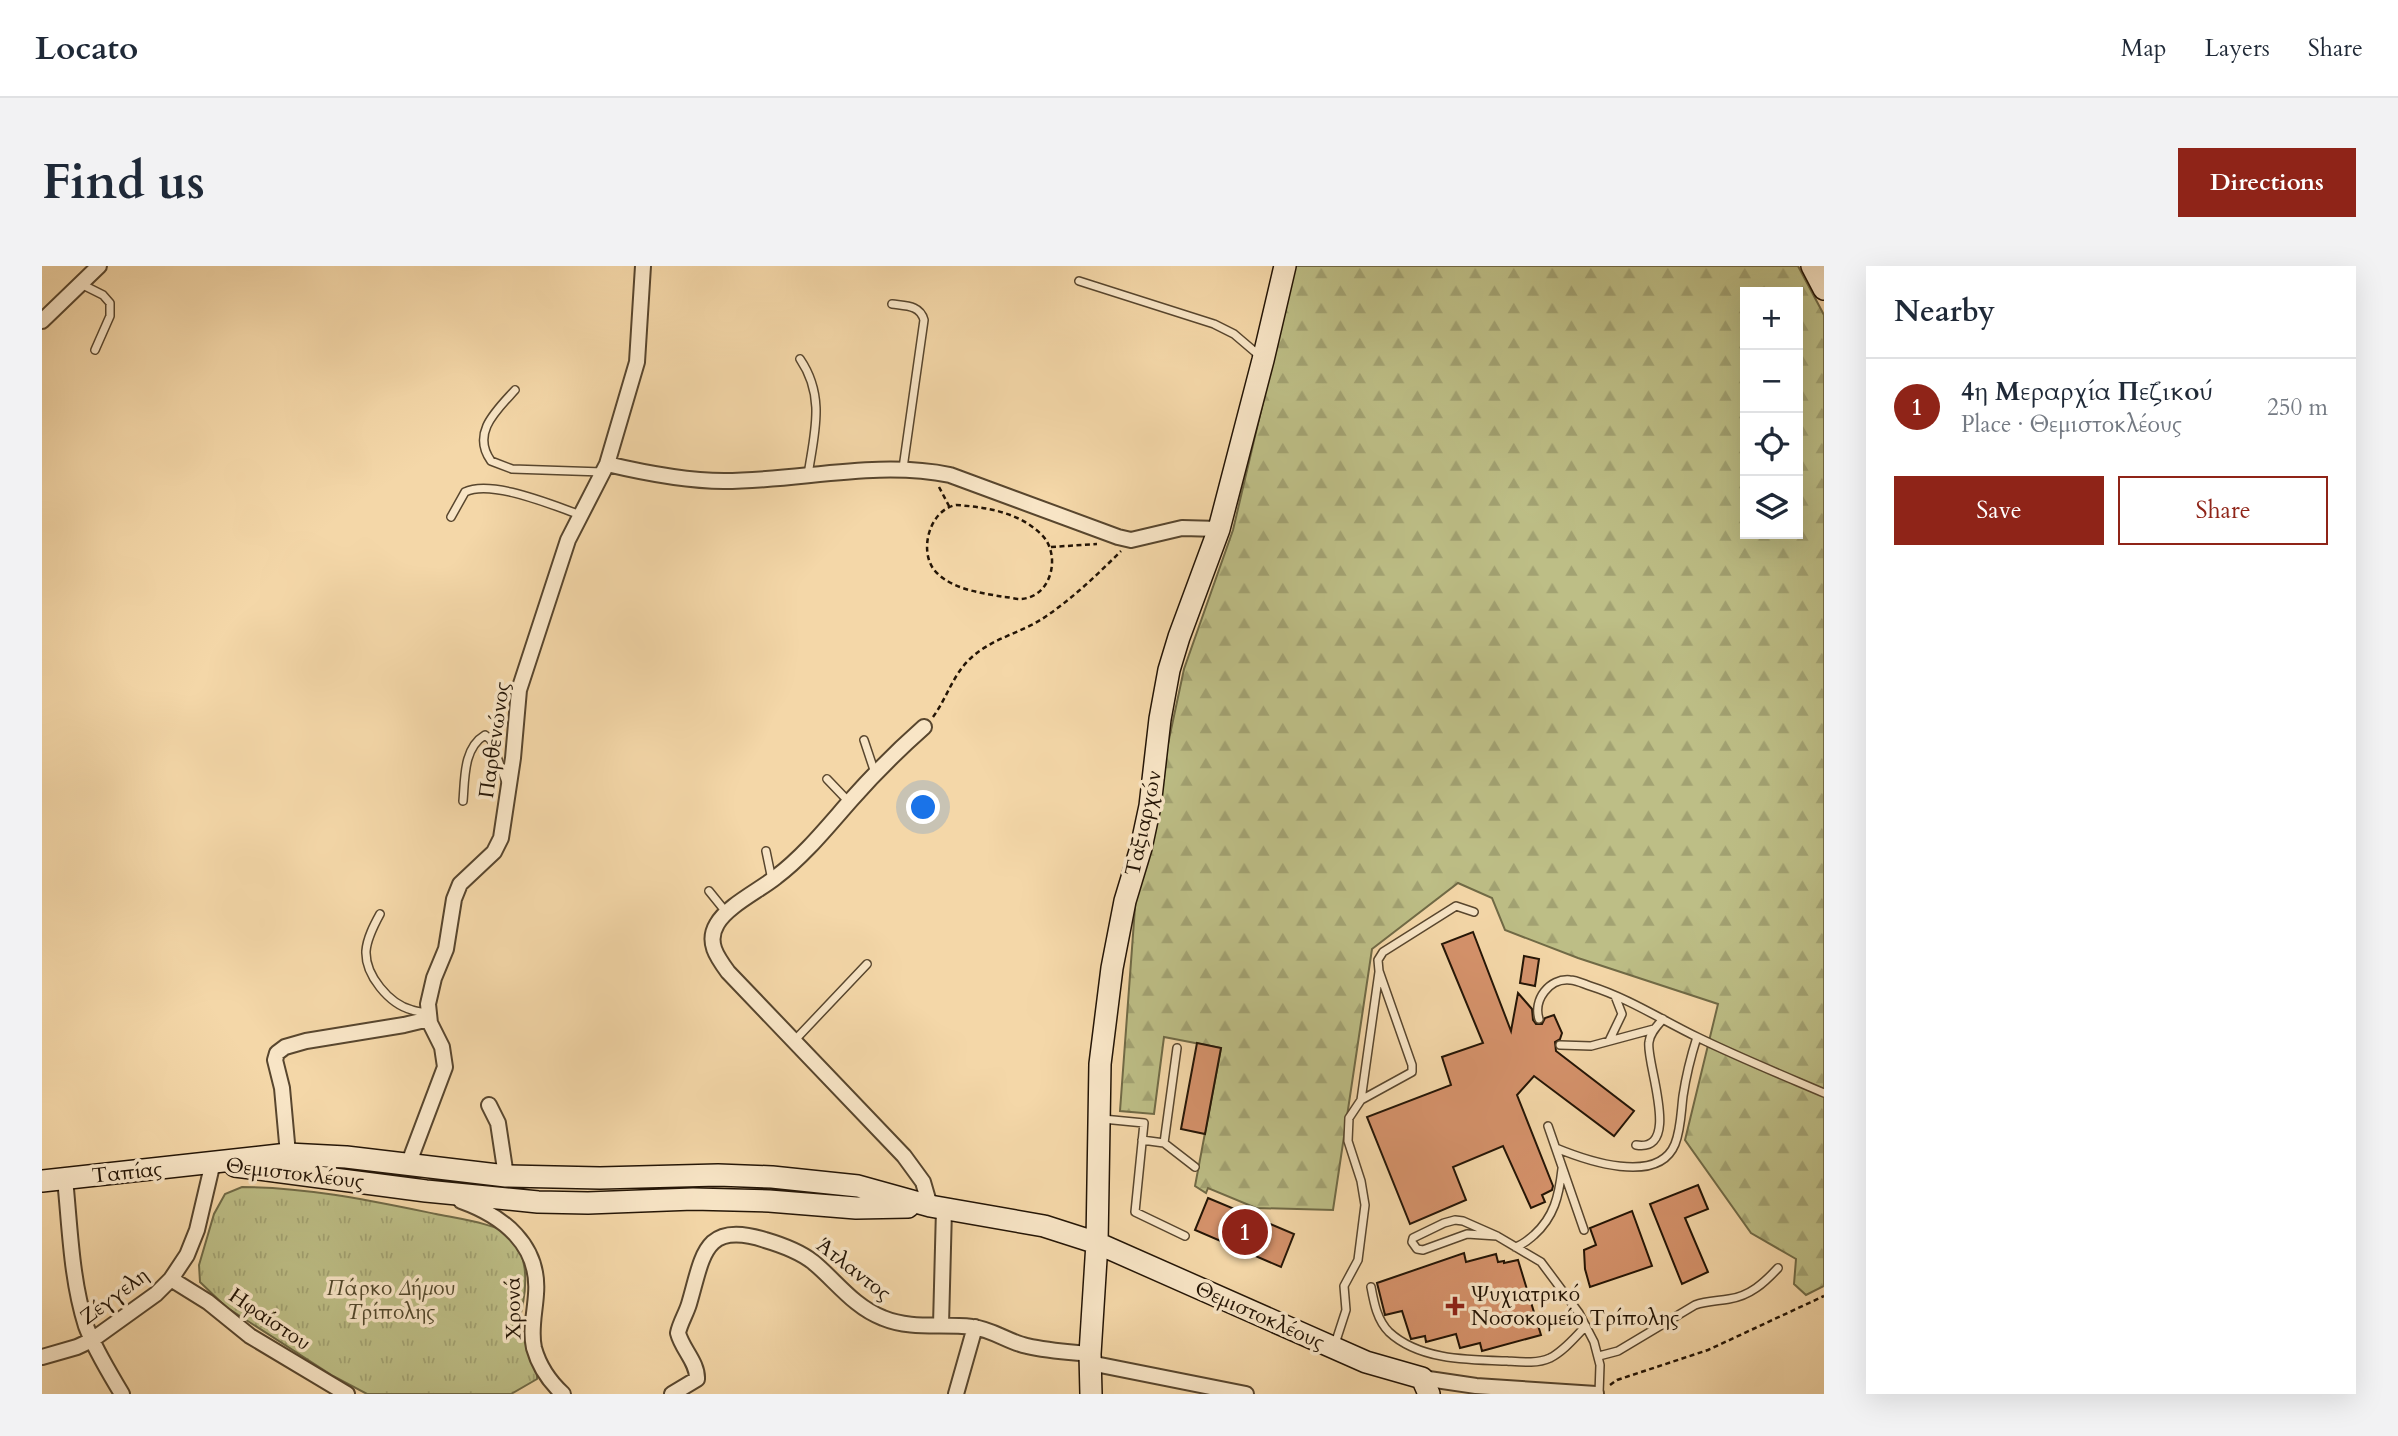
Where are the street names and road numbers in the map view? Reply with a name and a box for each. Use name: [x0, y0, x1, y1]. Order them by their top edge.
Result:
street label: Παρθενώνος: [472, 680, 517, 800]
street label: Ταξιαρχών: [1118, 768, 1169, 878]
street label: Θεμιστοκλέους: [224, 1151, 366, 1196]
street label: Ταπίας: [91, 1154, 163, 1191]
street label: Άτλαντος: [810, 1231, 897, 1308]
street label: Ζέγγελη: [74, 1261, 155, 1332]
street label: Θεμιστοκλέους: [1190, 1274, 1329, 1357]
street label: Χρονά: [498, 1276, 529, 1340]
street label: Ηφαίστου: [223, 1281, 316, 1357]

